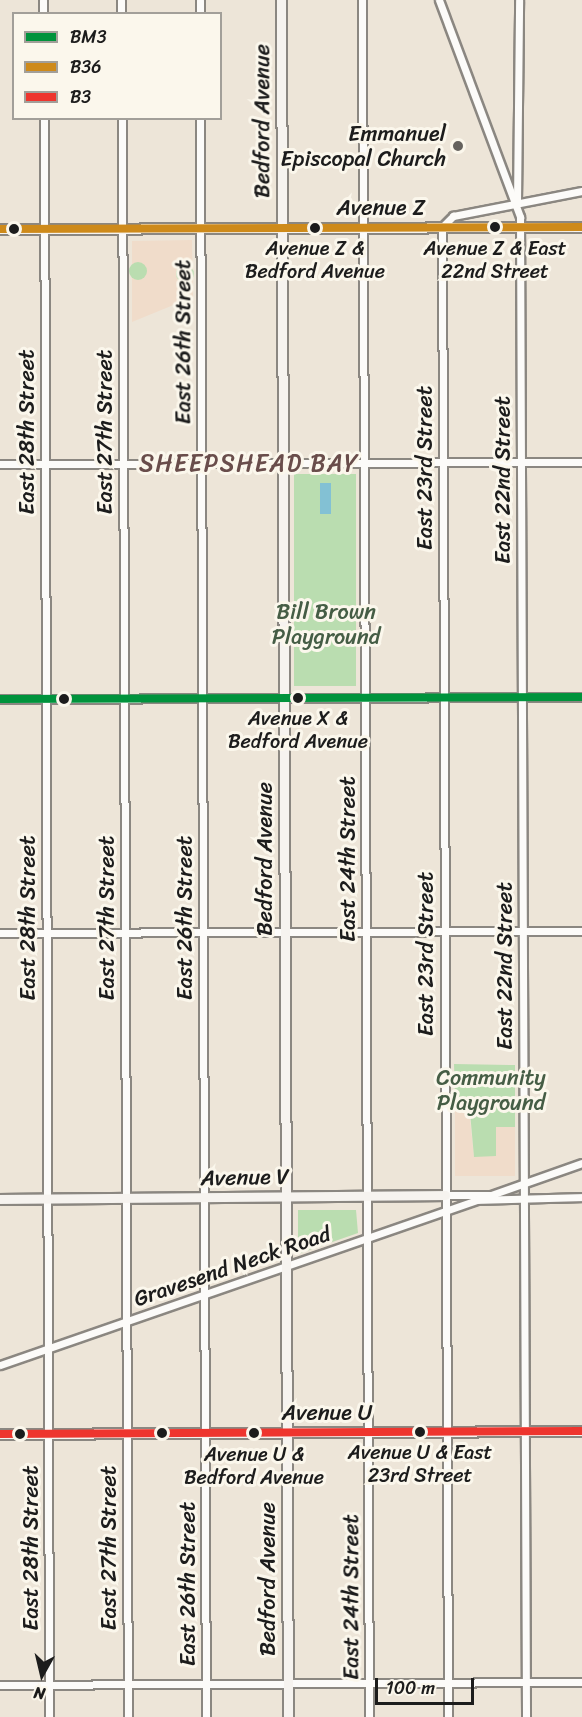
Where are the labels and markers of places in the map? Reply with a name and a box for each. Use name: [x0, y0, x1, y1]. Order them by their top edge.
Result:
place label: Emmanuel Episcopal Church: [281, 120, 446, 172]
marker: Emmanuel Episcopal Church: [451, 139, 465, 153]
marker: Avenue Z & East 22nd Street: [489, 221, 501, 233]
marker: Avenue Z & Bedford Avenue: [309, 222, 321, 234]
unlabelled marker: [8, 223, 20, 235]
place label: Avenue Z & East 22nd Street: [423, 236, 567, 283]
place label: Avenue Z & Bedford Avenue: [245, 237, 385, 284]
marker: Avenue X & Bedford Avenue: [292, 692, 304, 704]
unlabelled marker: [58, 693, 70, 705]
place label: Avenue X & Bedford Avenue: [228, 707, 368, 754]
marker: Avenue U & East 23rd Street: [414, 1426, 426, 1438]
unlabelled marker: [156, 1427, 168, 1439]
marker: Avenue U & Bedford Avenue: [248, 1427, 260, 1439]
unlabelled marker: [14, 1428, 26, 1440]
place label: Avenue U & East 23rd Street: [348, 1441, 492, 1488]
place label: Avenue U & Bedford Avenue: [184, 1442, 324, 1489]

